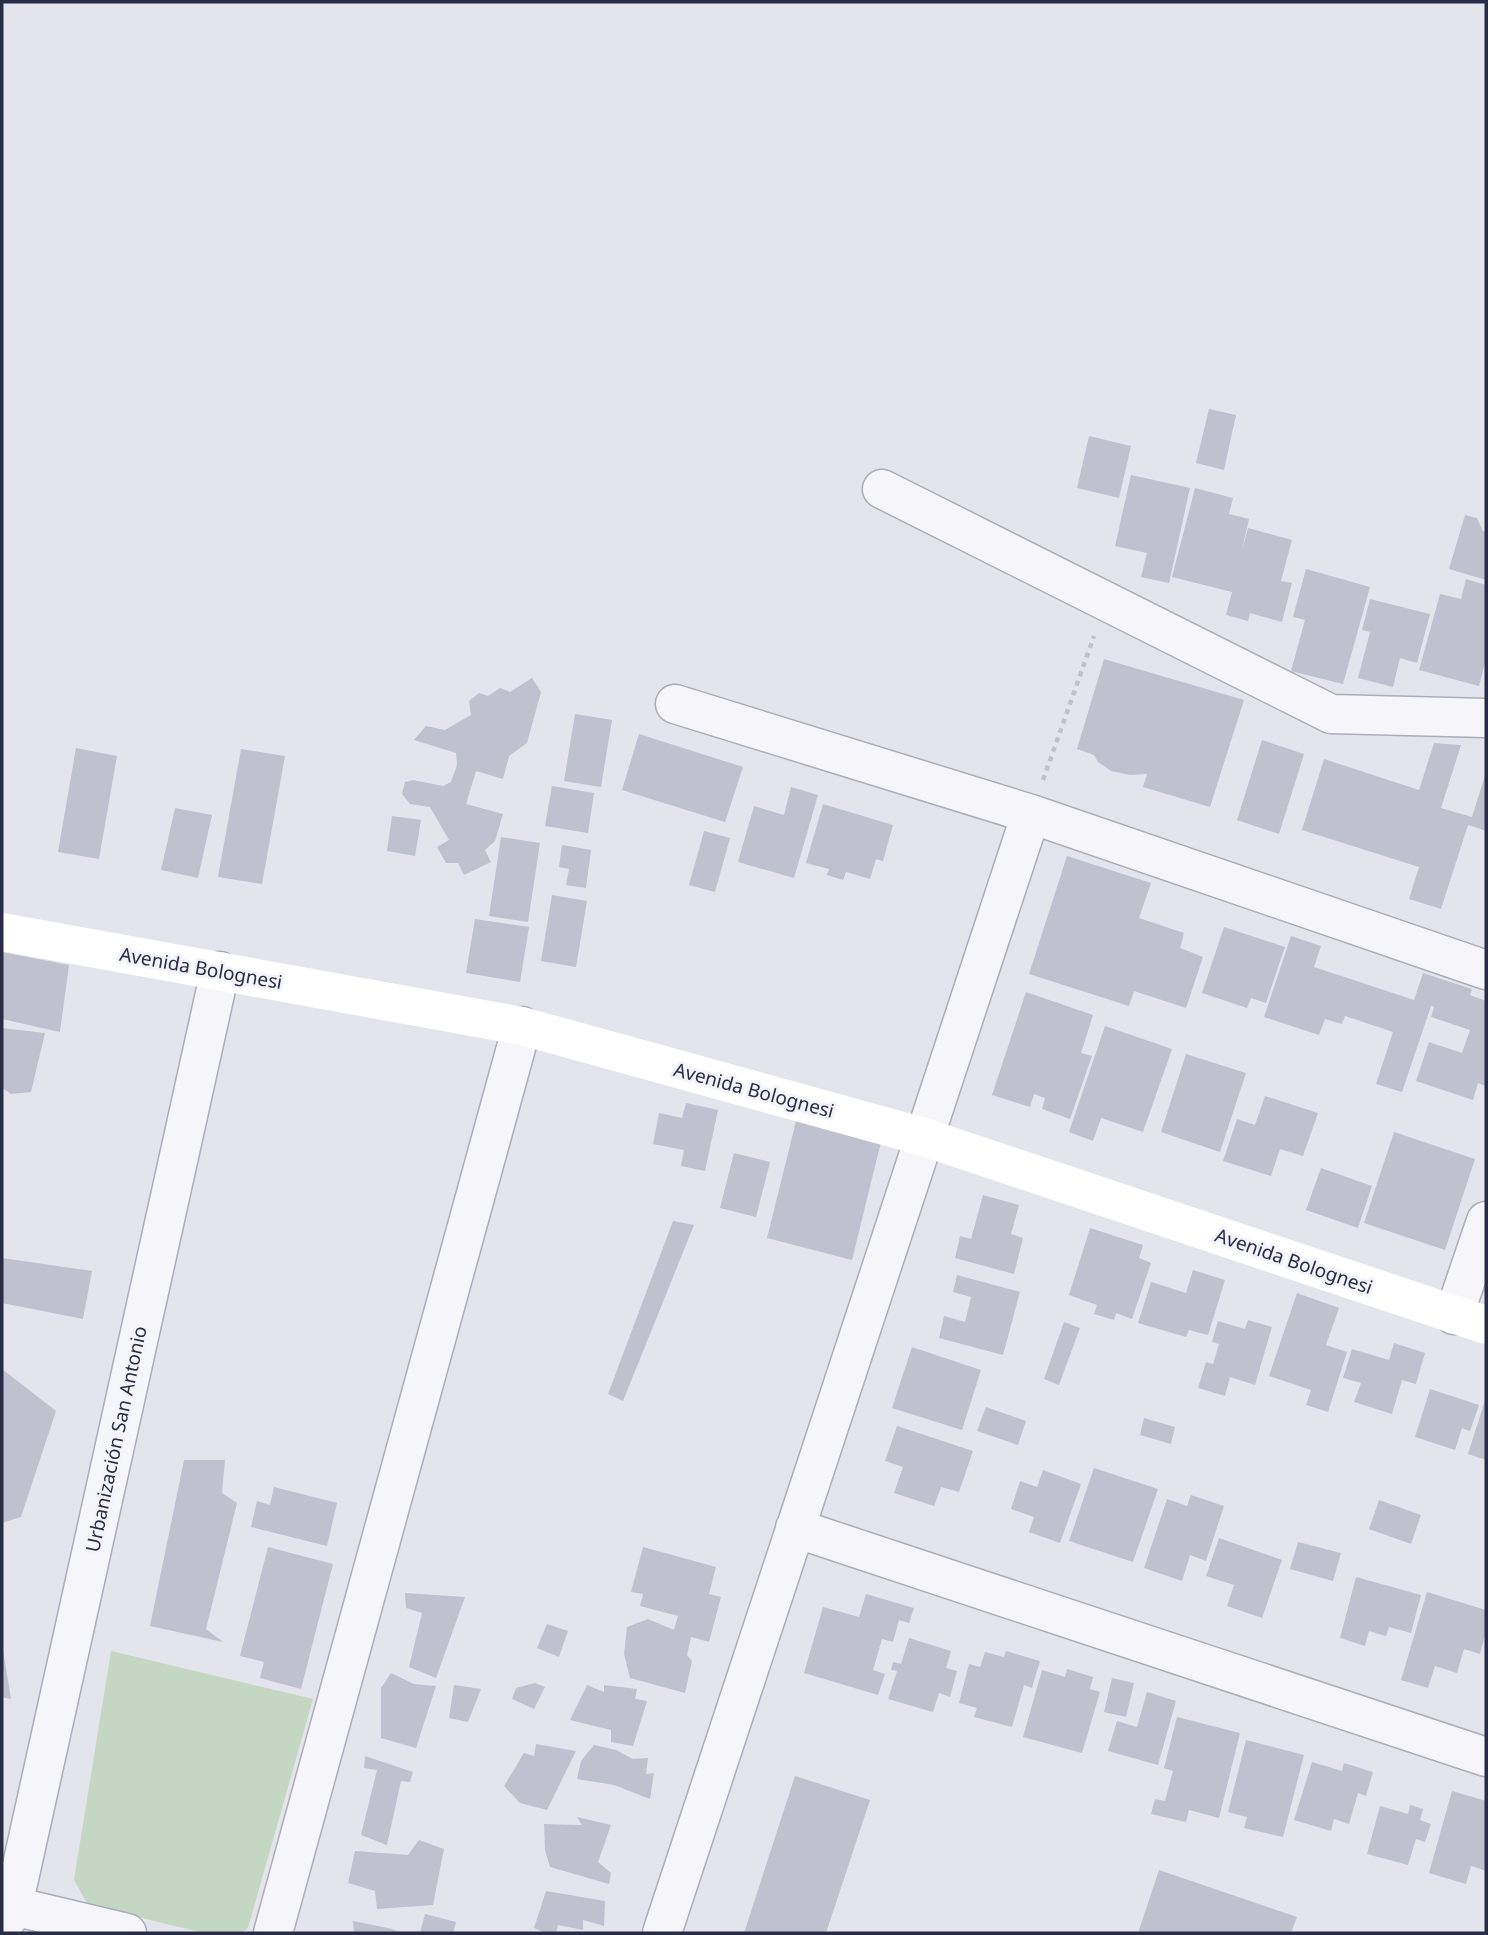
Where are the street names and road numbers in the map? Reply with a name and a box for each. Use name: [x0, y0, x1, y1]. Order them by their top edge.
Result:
street label: Avenida Bolognesi: [118, 941, 284, 995]
street label: Avenida Bolognesi: [671, 1056, 837, 1124]
street label: Avenida Bolognesi: [1212, 1222, 1376, 1300]
street label: Urbanización San Antonio: [79, 1323, 153, 1555]

